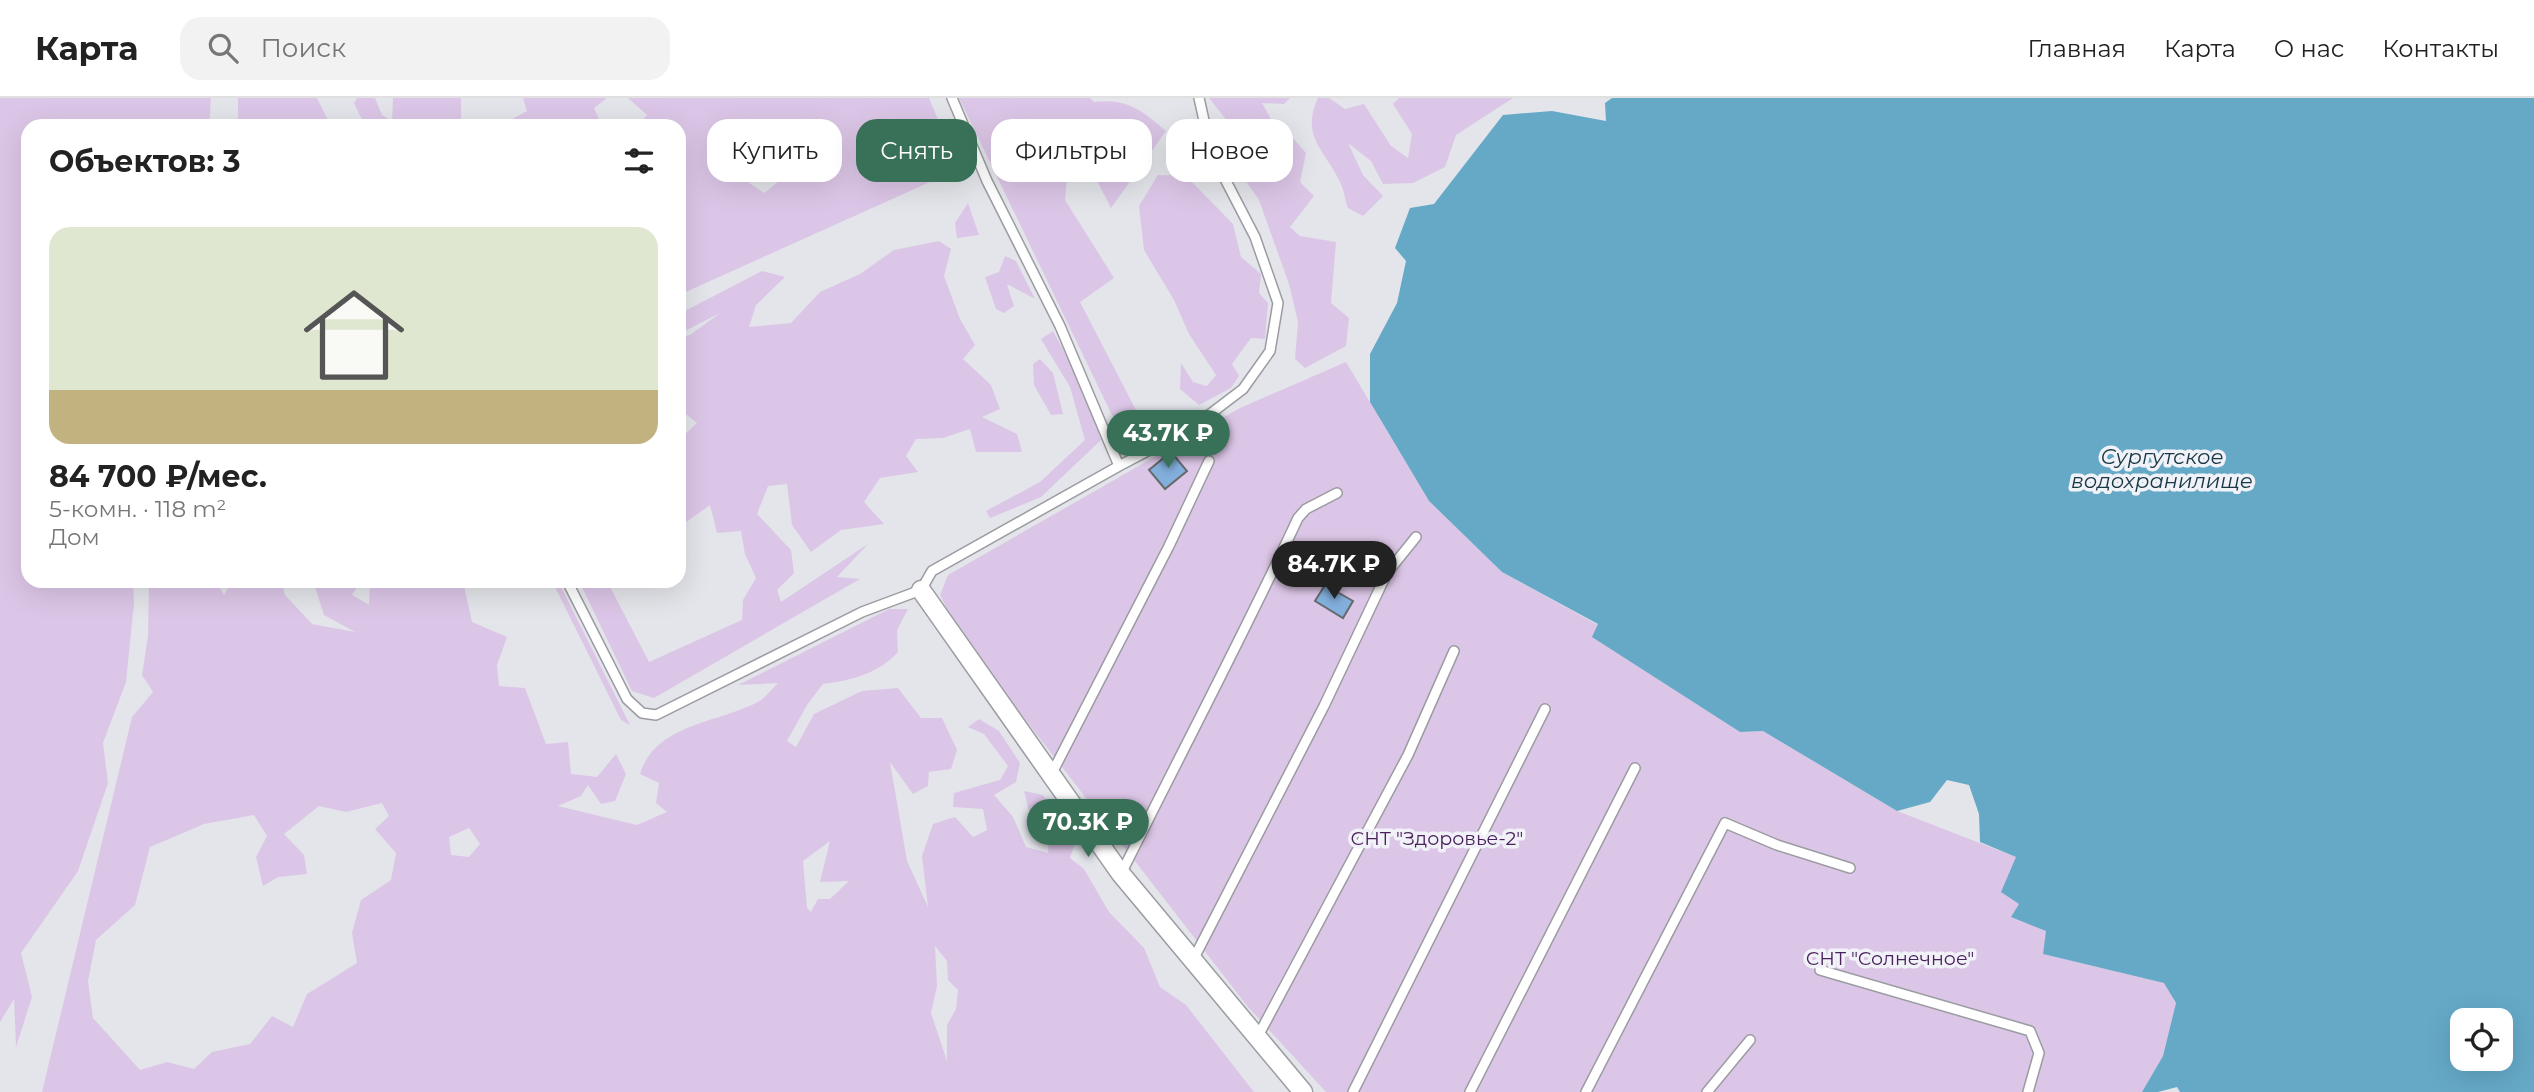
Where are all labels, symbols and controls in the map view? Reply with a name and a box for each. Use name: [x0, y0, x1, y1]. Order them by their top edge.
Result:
search box: [180, 17, 670, 80]
text: Карта: [35, 28, 138, 68]
icon: search: [204, 29, 242, 67]
text: Поиск: [260, 32, 346, 64]
text: Главная: [2028, 34, 2126, 63]
text: Карта: [2164, 34, 2236, 63]
text: О нас: [2274, 34, 2344, 63]
text: Контакты: [2382, 34, 2499, 63]
chip: Купить: [707, 119, 842, 182]
chip: Снять: [856, 119, 977, 182]
chip: Фильтры: [991, 119, 1152, 182]
chip: Новое: [1166, 119, 1293, 182]
icon: filters: [620, 142, 658, 180]
text: Объектов: 3: [49, 143, 241, 180]
icon: home: [291, 272, 417, 398]
pin: 43.7K ₽: [1103, 410, 1233, 470]
text: 43.7K ₽: [1123, 419, 1213, 447]
water label: Сургутское водохранилище: [2071, 444, 2253, 493]
text: 84 700 ₽/мес.: [49, 458, 267, 495]
text: 5-комн. · 118 m²: [49, 495, 226, 523]
text: Дом: [49, 523, 100, 551]
pin: 84.7K ₽: [1269, 542, 1399, 601]
text: 84.7K ₽: [1288, 550, 1380, 578]
pin: 70.3K ₽: [1023, 800, 1153, 859]
text: 70.3K ₽: [1043, 808, 1133, 836]
park label: СНТ "Здоровье-2": [1351, 827, 1523, 850]
park label: СНТ "Солнечное": [1806, 947, 1974, 970]
map controls: [2450, 1008, 2513, 1071]
button: locate: [2450, 1008, 2513, 1071]

